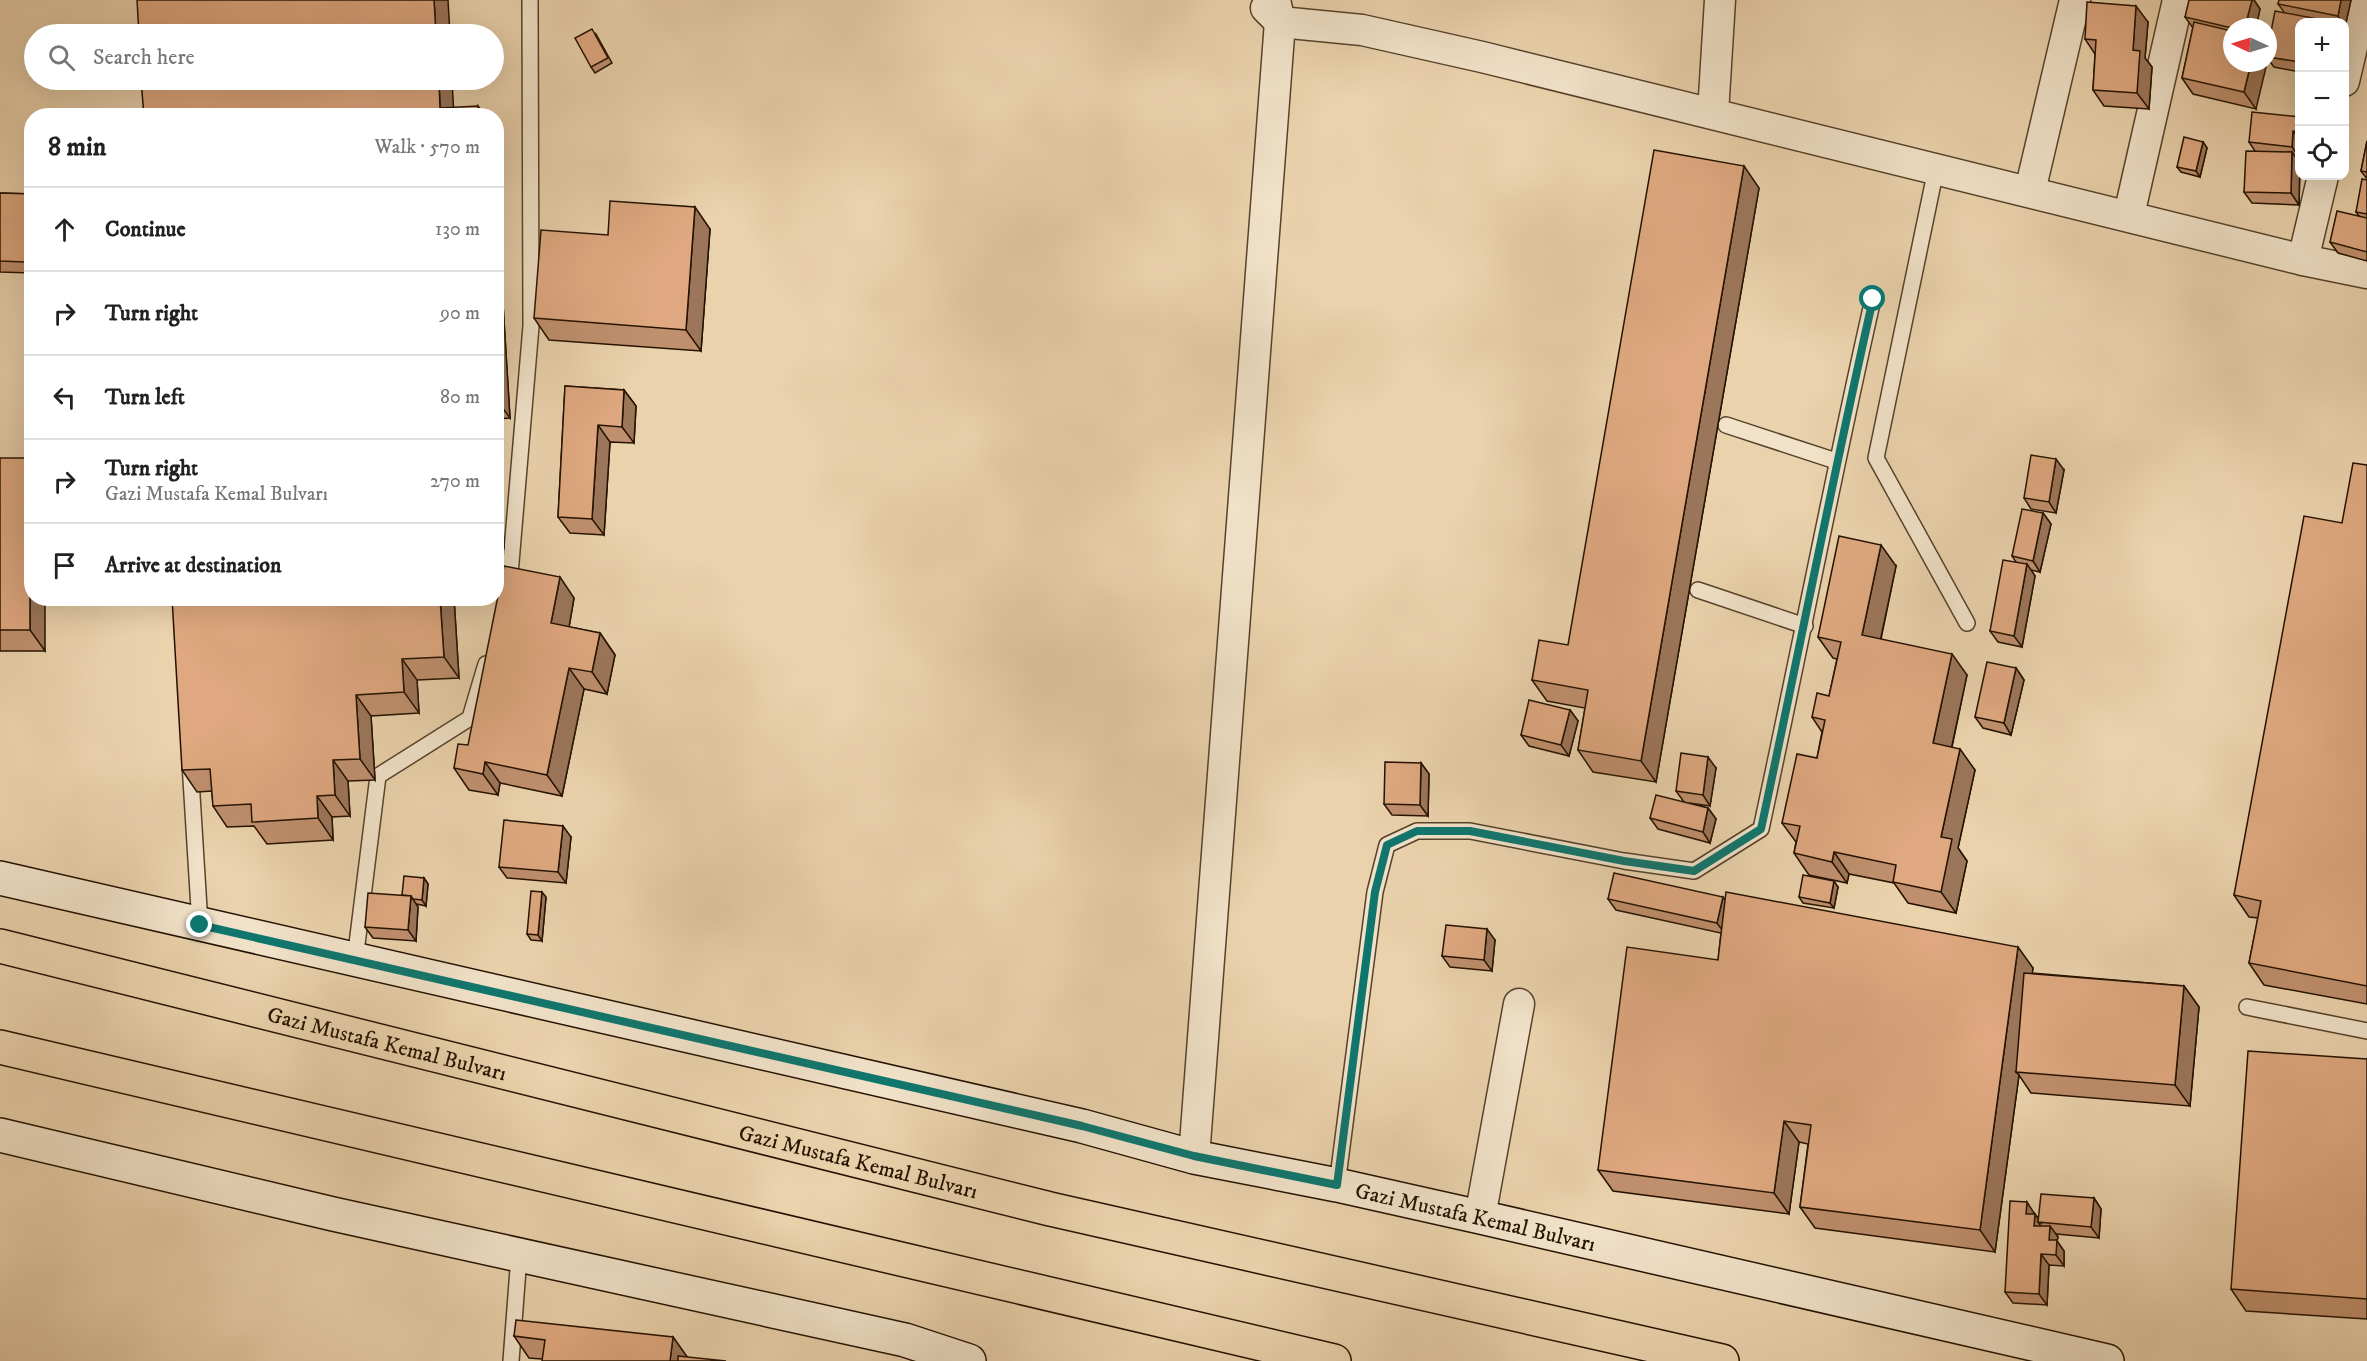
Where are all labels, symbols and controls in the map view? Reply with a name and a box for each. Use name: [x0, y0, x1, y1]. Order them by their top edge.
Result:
north arrow: [2223, 18, 2277, 72]
map controls: [2295, 18, 2349, 180]
button: +: [2295, 18, 2349, 72]
search box: [24, 24, 504, 90]
icon: search: [45, 41, 78, 74]
text: Search here: [93, 44, 195, 71]
button: −: [2295, 72, 2349, 126]
button: locate: [2295, 126, 2349, 180]
text: 8 min: [48, 131, 106, 164]
text: Walk · 570 m: [375, 135, 480, 160]
icon: ahead: [48, 213, 81, 246]
text: Continue: [105, 216, 186, 243]
text: 130 m: [435, 217, 480, 242]
route start: [1859, 285, 1885, 311]
icon: right: [48, 297, 81, 330]
text: Turn right: [105, 300, 198, 327]
text: 90 m: [440, 301, 480, 326]
icon: left: [48, 381, 81, 414]
text: Turn left: [105, 384, 185, 411]
text: 80 m: [440, 385, 480, 410]
text: Turn right: [105, 455, 198, 482]
icon: right: [48, 465, 81, 498]
text: 270 m: [430, 469, 480, 494]
text: Gazi Mustafa Kemal Bulvarı: [105, 482, 328, 507]
icon: arrive: [48, 549, 81, 582]
text: Arrive at destination: [105, 552, 282, 579]
route end: [186, 911, 212, 937]
street label: Gazi Mustafa Kemal Bulvarı: [264, 1001, 509, 1087]
street label: Gazi Mustafa Kemal Bulvarı: [736, 1120, 980, 1205]
street label: Gazi Mustafa Kemal Bulvarı: [1353, 1178, 1598, 1258]

